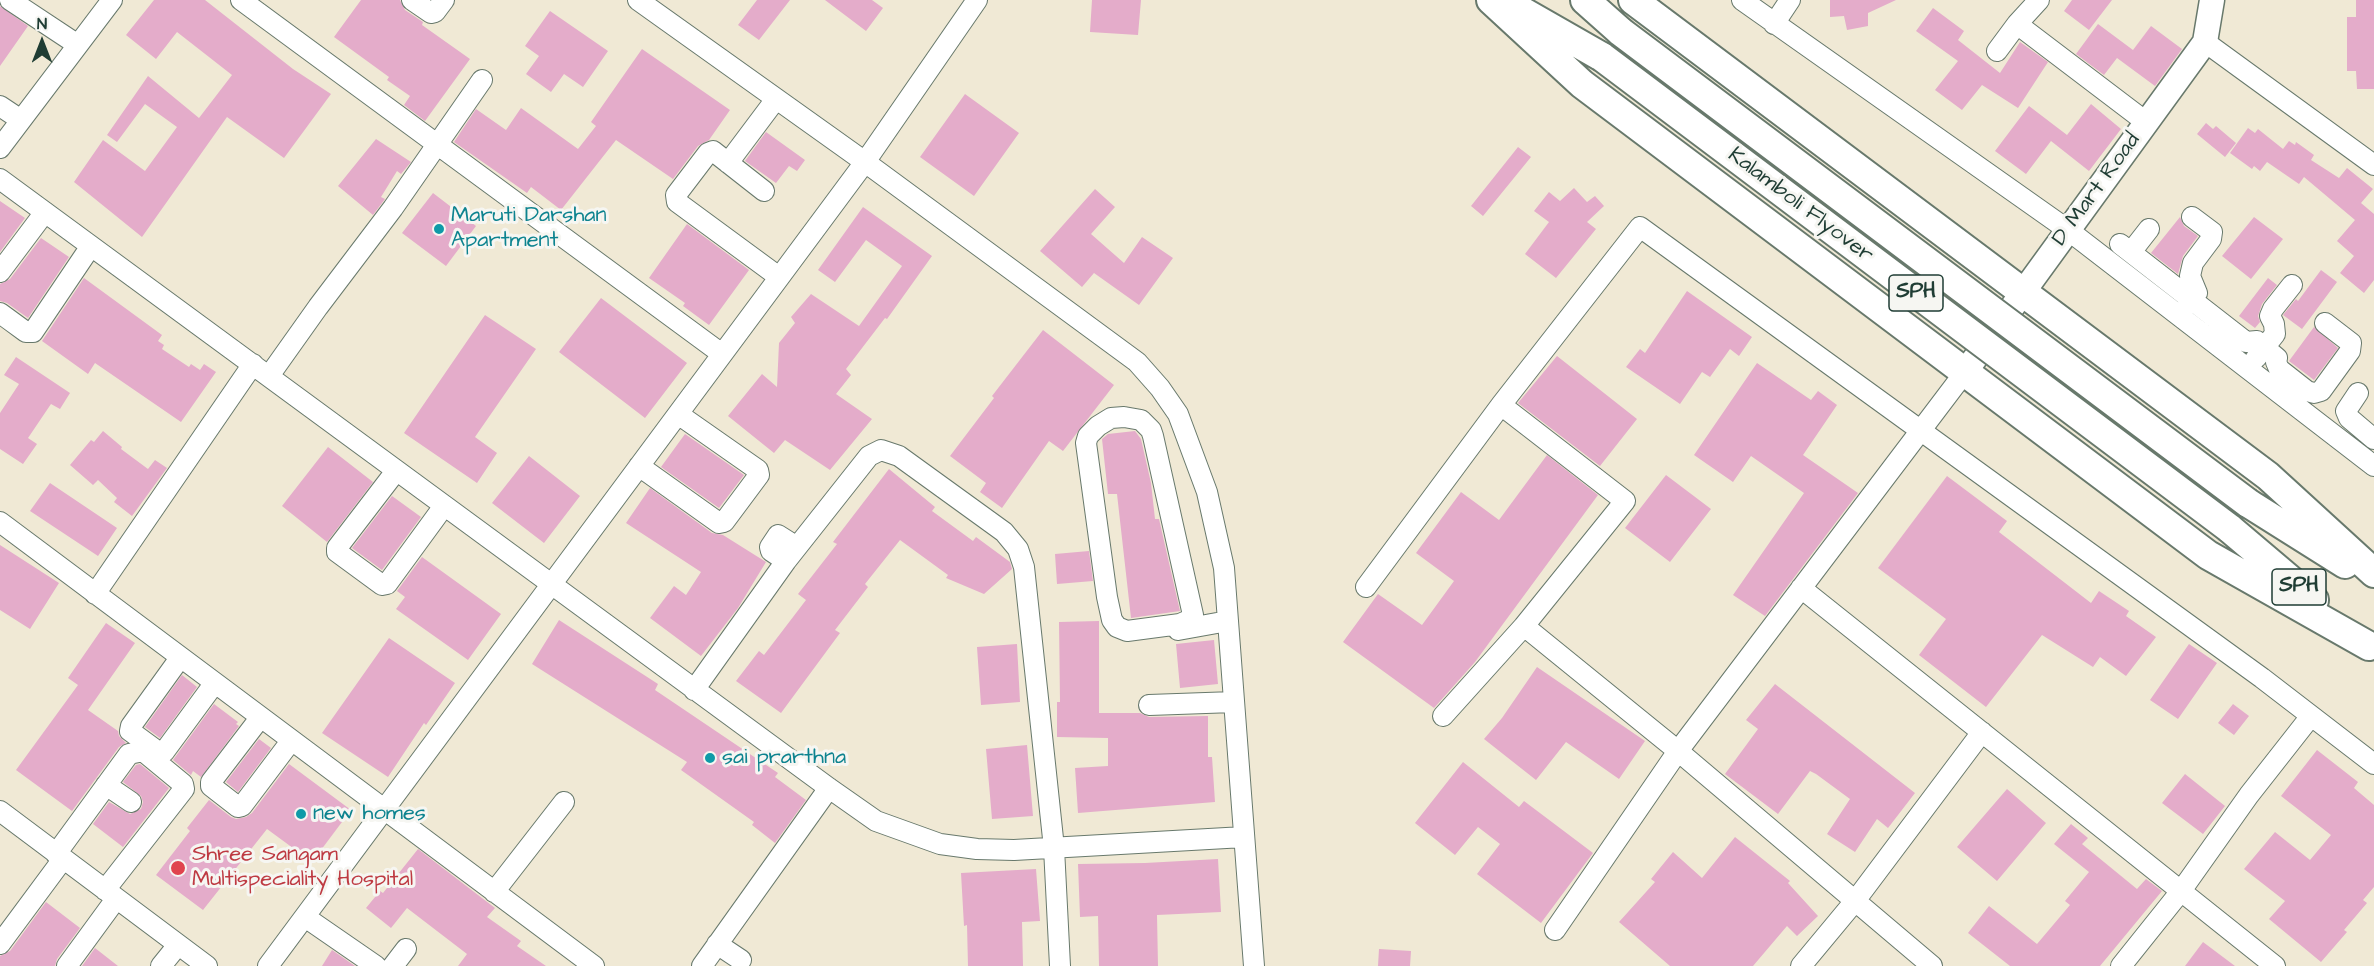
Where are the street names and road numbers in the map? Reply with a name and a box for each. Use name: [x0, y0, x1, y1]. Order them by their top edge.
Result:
street label: D Mart Road: [2047, 129, 2147, 251]
street label: Kalamboli Flyover: [1722, 143, 1878, 269]
road number: SPH: [1889, 275, 1943, 311]
road number: SPH: [2272, 569, 2326, 605]

